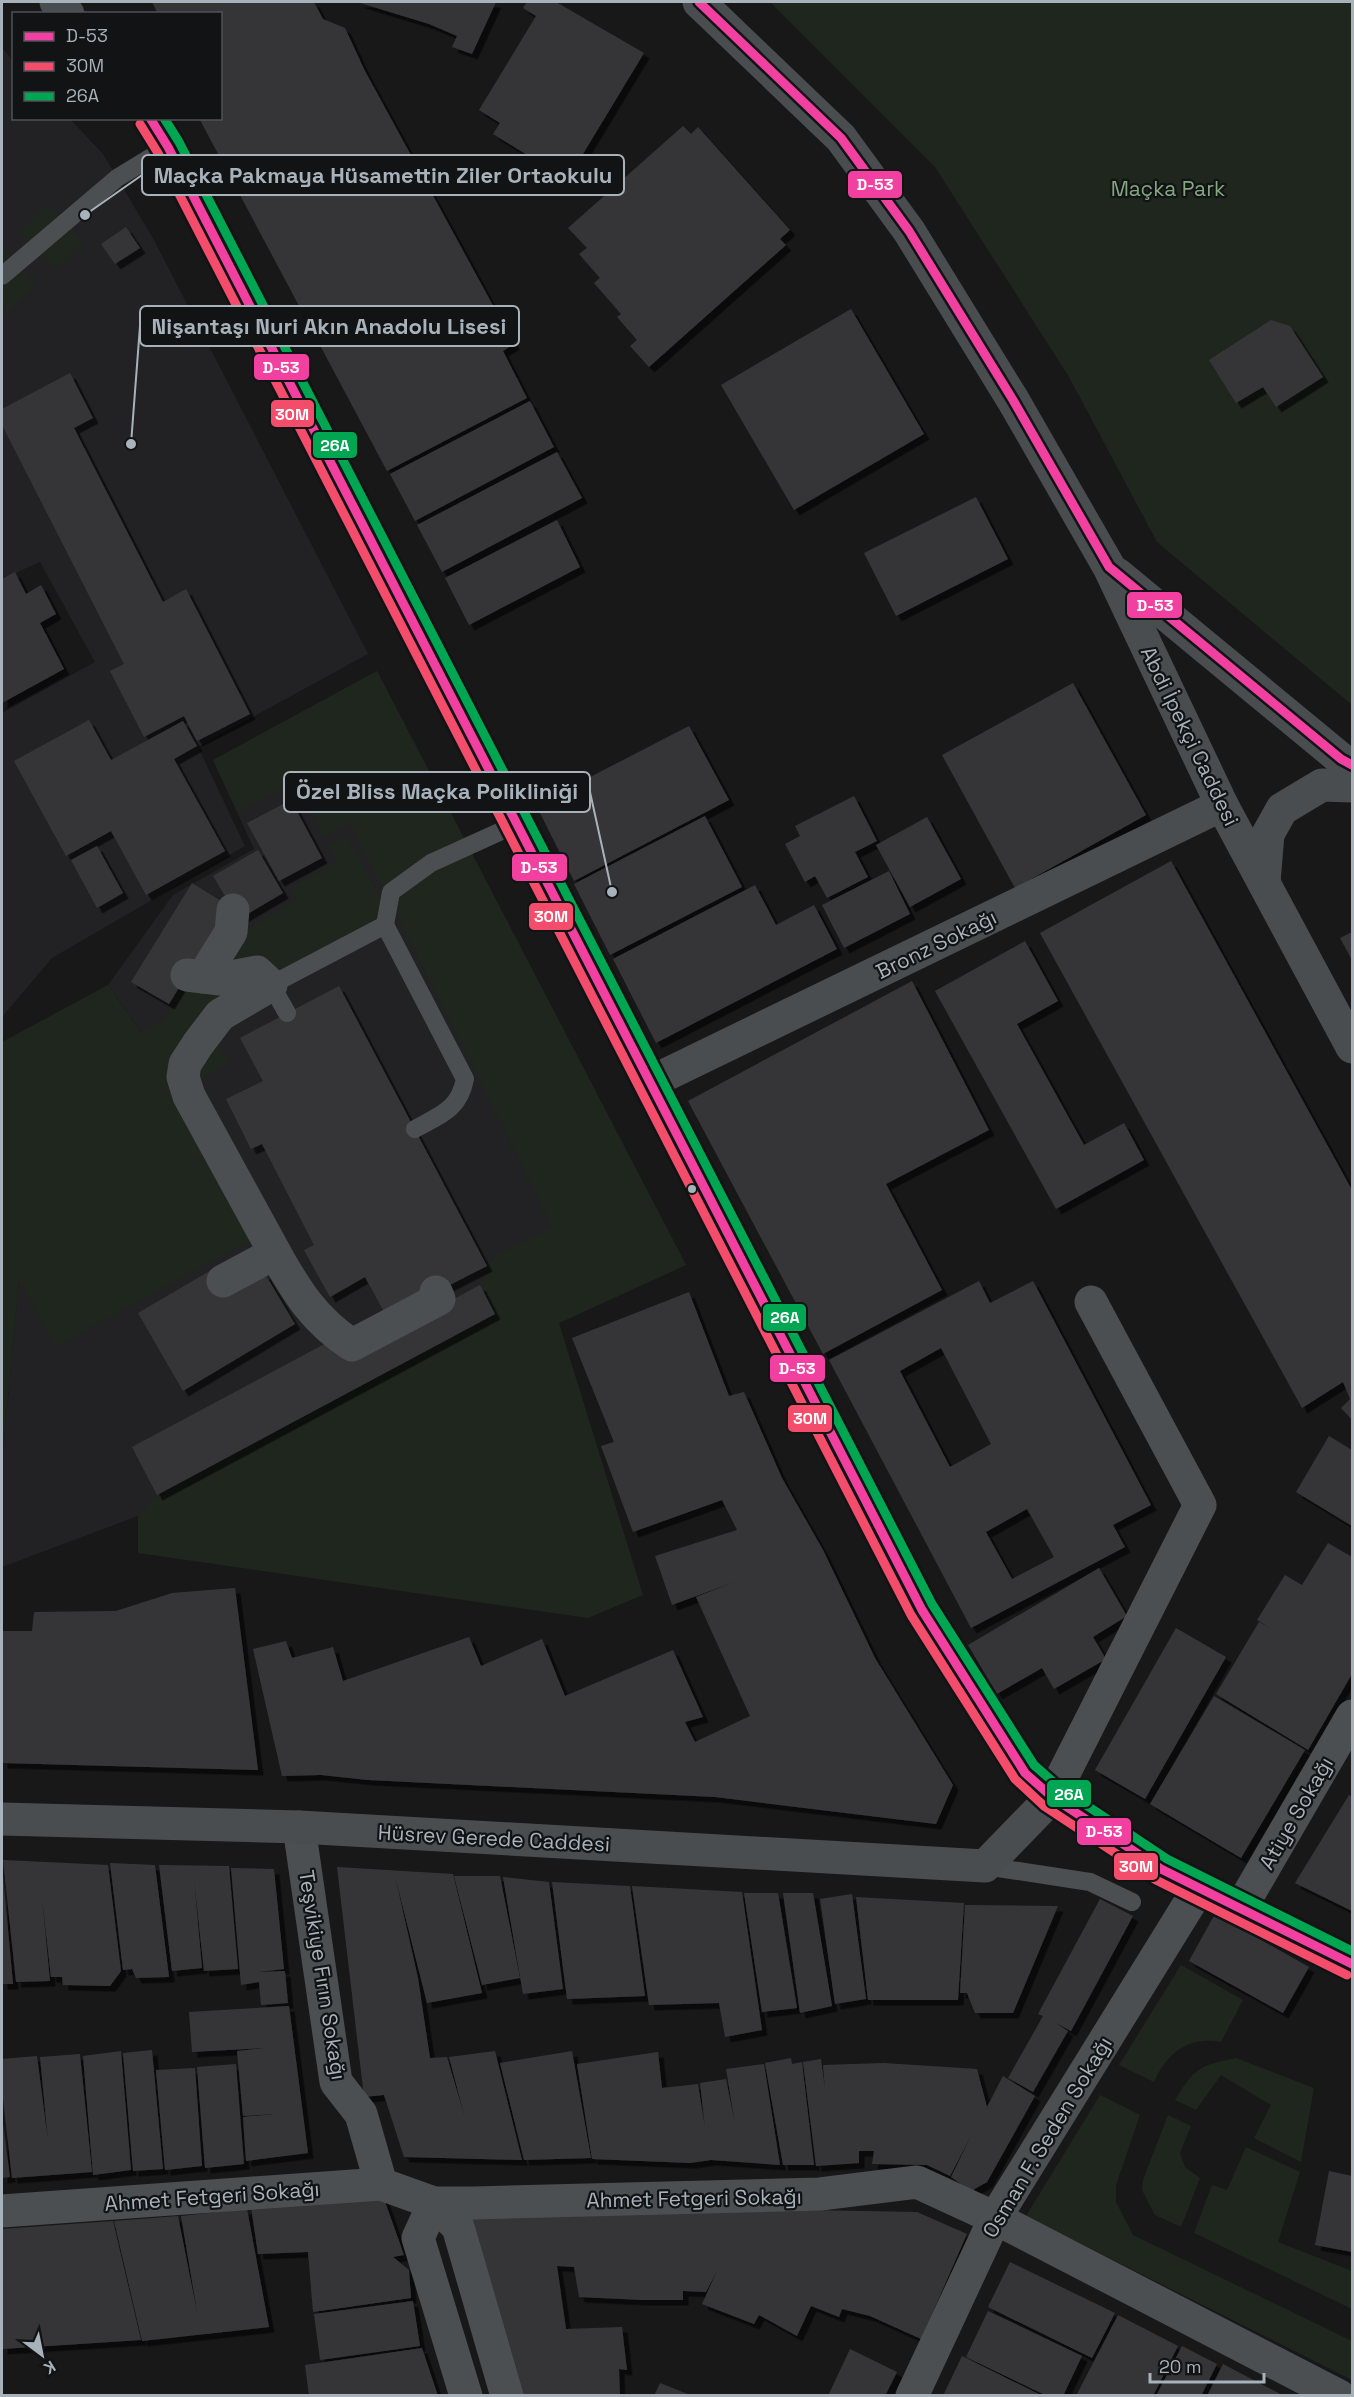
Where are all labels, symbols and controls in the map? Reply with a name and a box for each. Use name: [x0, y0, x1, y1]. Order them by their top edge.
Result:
legend: [12, 12, 222, 120]
text: D-53: [66, 24, 108, 47]
text: 30M: [66, 54, 104, 77]
text: 26A: [66, 84, 99, 107]
callout: Maçka Pakmaya Hüsamettin Ziler Ortaokulu: [142, 155, 624, 195]
text: Maçka Pakmaya Hüsamettin Ziler Ortaokulu: [154, 161, 612, 189]
line badge: D-53: [847, 170, 903, 199]
text: D-53: [857, 174, 894, 195]
park label: Maçka Park: [1111, 175, 1225, 202]
callout: Nişantaşı Nuri Akın Anadolu Lisesi: [140, 306, 519, 346]
text: Nişantaşı Nuri Akın Anadolu Lisesi: [152, 312, 506, 340]
line badge: D-53: [253, 353, 310, 381]
text: D-53: [263, 357, 300, 378]
line badge: 30M: [270, 399, 315, 428]
text: 30M: [275, 404, 309, 425]
line badge: 26A: [312, 431, 358, 459]
text: 26A: [320, 435, 350, 456]
line badge: D-53: [1126, 591, 1183, 619]
text: D-53: [1137, 595, 1174, 616]
street label: Abdi İpekçi Caddesi: [1135, 642, 1245, 830]
callout: Özel Bliss Maçka Polikliniği: [284, 772, 590, 812]
text: Özel Bliss Maçka Polikliniği: [296, 777, 578, 805]
line badge: D-53: [511, 853, 568, 882]
text: D-53: [521, 857, 558, 878]
line badge: 30M: [528, 902, 574, 931]
street label: Bronz Sokağı: [871, 903, 1001, 985]
text: 30M: [534, 906, 568, 927]
unlabelled marker: [686, 1183, 698, 1195]
line badge: 26A: [762, 1303, 807, 1332]
text: 26A: [770, 1307, 800, 1328]
line badge: D-53: [769, 1354, 826, 1383]
text: D-53: [779, 1358, 816, 1379]
line badge: 30M: [787, 1404, 833, 1433]
text: 30M: [793, 1408, 827, 1429]
street label: Atiye Sokağı: [1253, 1752, 1339, 1874]
line badge: 26A: [1046, 1779, 1092, 1808]
text: 26A: [1054, 1784, 1084, 1805]
line badge: D-53: [1076, 1817, 1132, 1846]
street label: Hüsrev Gerede Caddesi: [377, 1818, 611, 1858]
text: D-53: [1086, 1821, 1123, 1842]
line badge: 30M: [1113, 1852, 1159, 1881]
text: 30M: [1119, 1856, 1153, 1877]
street label: Teşvikiye Fırın Sokağı: [293, 1868, 353, 2082]
street label: Osman F. Seden Sokağı: [976, 2031, 1118, 2243]
street label: Ahmet Fetgeri Sokağı: [104, 2175, 320, 2217]
street label: Ahmet Fetgeri Sokağı: [586, 2183, 802, 2213]
north arrow: [12, 2325, 72, 2385]
scale bar: [1150, 2346, 1264, 2384]
text: 20 m: [1159, 2355, 1202, 2378]
text: K: [40, 2356, 60, 2379]

